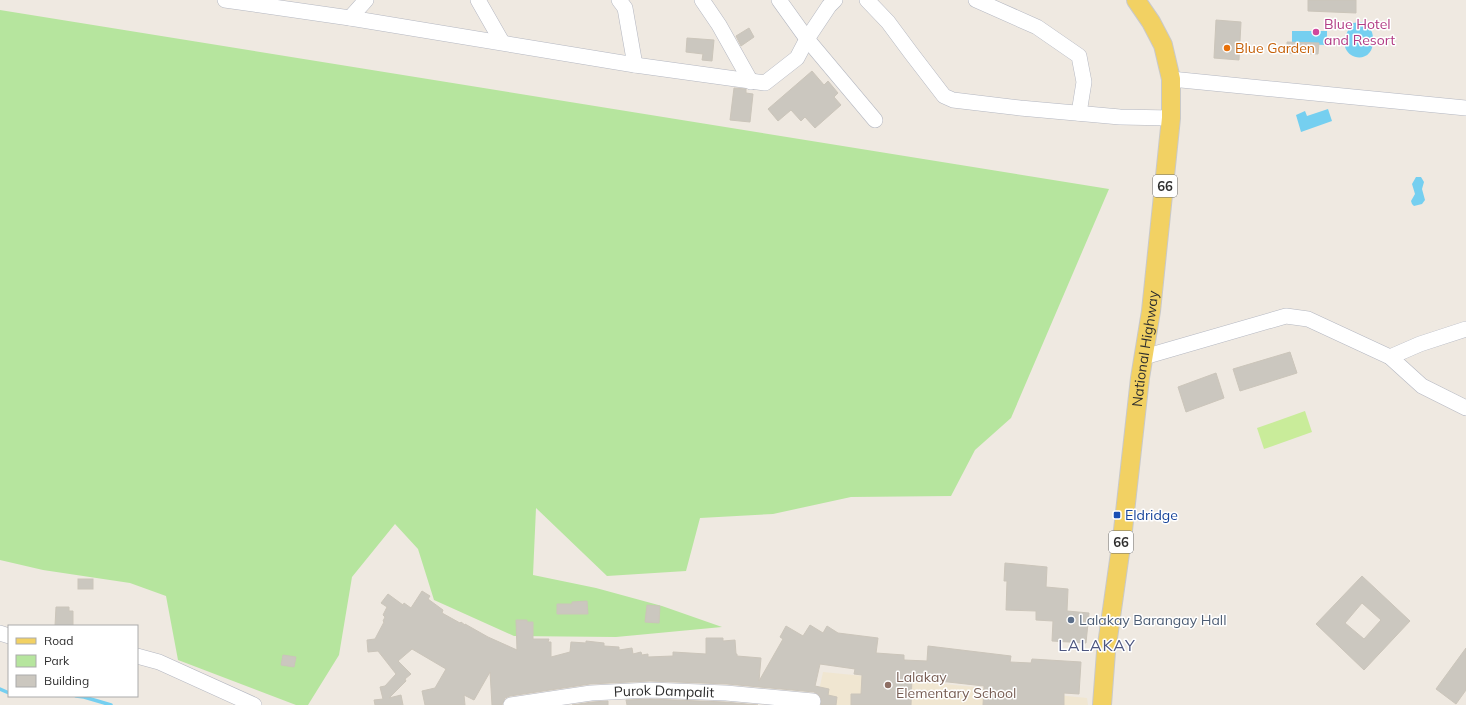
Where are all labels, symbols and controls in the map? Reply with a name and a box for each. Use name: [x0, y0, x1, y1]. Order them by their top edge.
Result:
place label: Blue Hotel and Resort: [1324, 15, 1395, 49]
marker: Blue Hotel and Resort: [1311, 27, 1321, 37]
place label: Blue Garden: [1235, 39, 1315, 57]
marker: Blue Garden: [1222, 43, 1232, 53]
road number: 66: [1153, 175, 1177, 197]
street label: National Highway: [1128, 289, 1162, 408]
place label: Eldridge: [1125, 506, 1178, 524]
marker: Eldridge: [1112, 510, 1122, 520]
road number: 66: [1109, 531, 1133, 553]
place label: Lalakay Barangay Hall: [1079, 611, 1227, 629]
marker: Lalakay Barangay Hall: [1066, 615, 1076, 625]
legend: [8, 625, 138, 697]
text: Road: [44, 633, 73, 648]
district label: LALAKAY: [1058, 635, 1136, 655]
text: Park: [44, 653, 70, 668]
place label: Lalakay Elementary School: [896, 668, 1016, 702]
text: Building: [44, 673, 89, 688]
marker: Lalakay Elementary School: [883, 680, 893, 690]
street label: Purok Dampalit: [613, 681, 715, 702]

